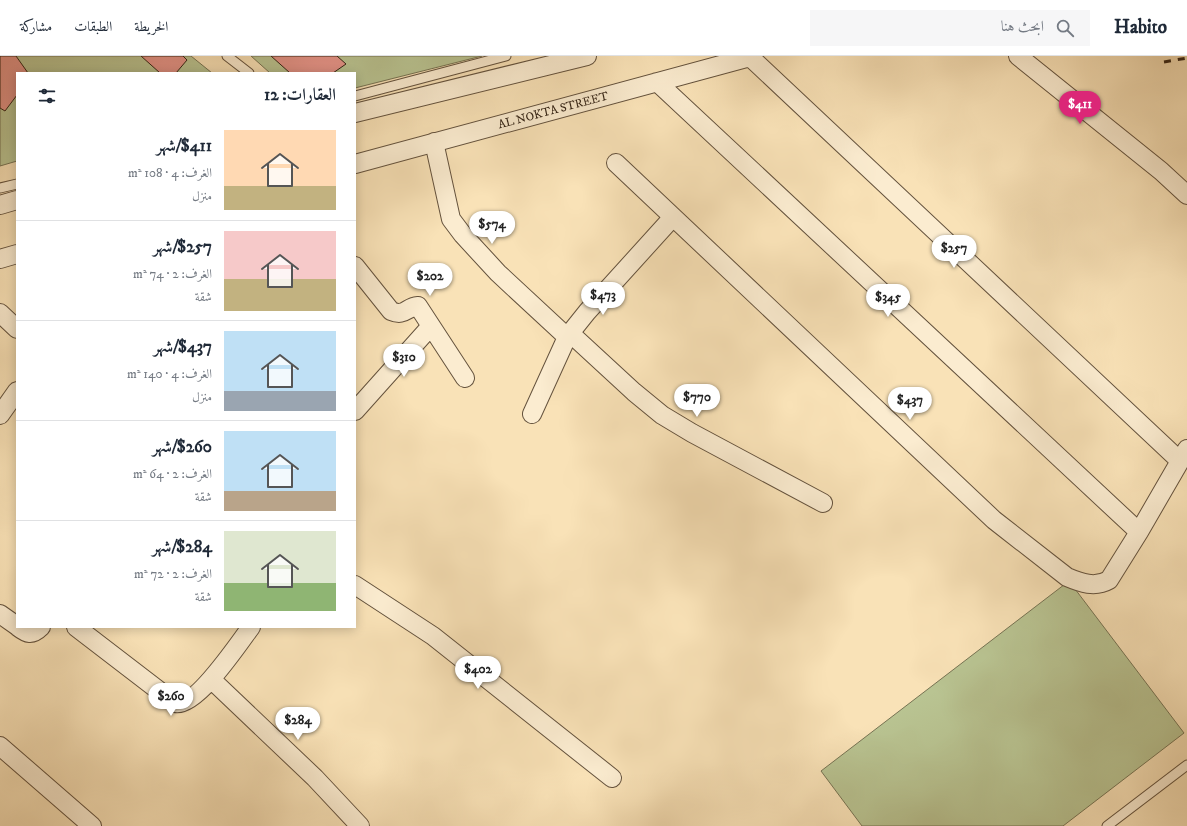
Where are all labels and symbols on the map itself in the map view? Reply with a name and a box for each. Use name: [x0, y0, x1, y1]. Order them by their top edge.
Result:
street label: AL NOKTA STREET: [496, 89, 610, 132]
pin: $411: [1056, 91, 1104, 125]
pin: $574: [468, 211, 516, 245]
pin: $257: [930, 235, 978, 269]
pin: $202: [406, 263, 454, 297]
pin: $473: [579, 282, 627, 316]
pin: $345: [864, 284, 912, 318]
pin: $310: [380, 344, 428, 378]
pin: $770: [673, 384, 721, 418]
pin: $437: [886, 387, 934, 421]
pin: $402: [454, 656, 502, 690]
pin: $260: [147, 683, 195, 717]
pin: $284: [274, 707, 322, 741]

